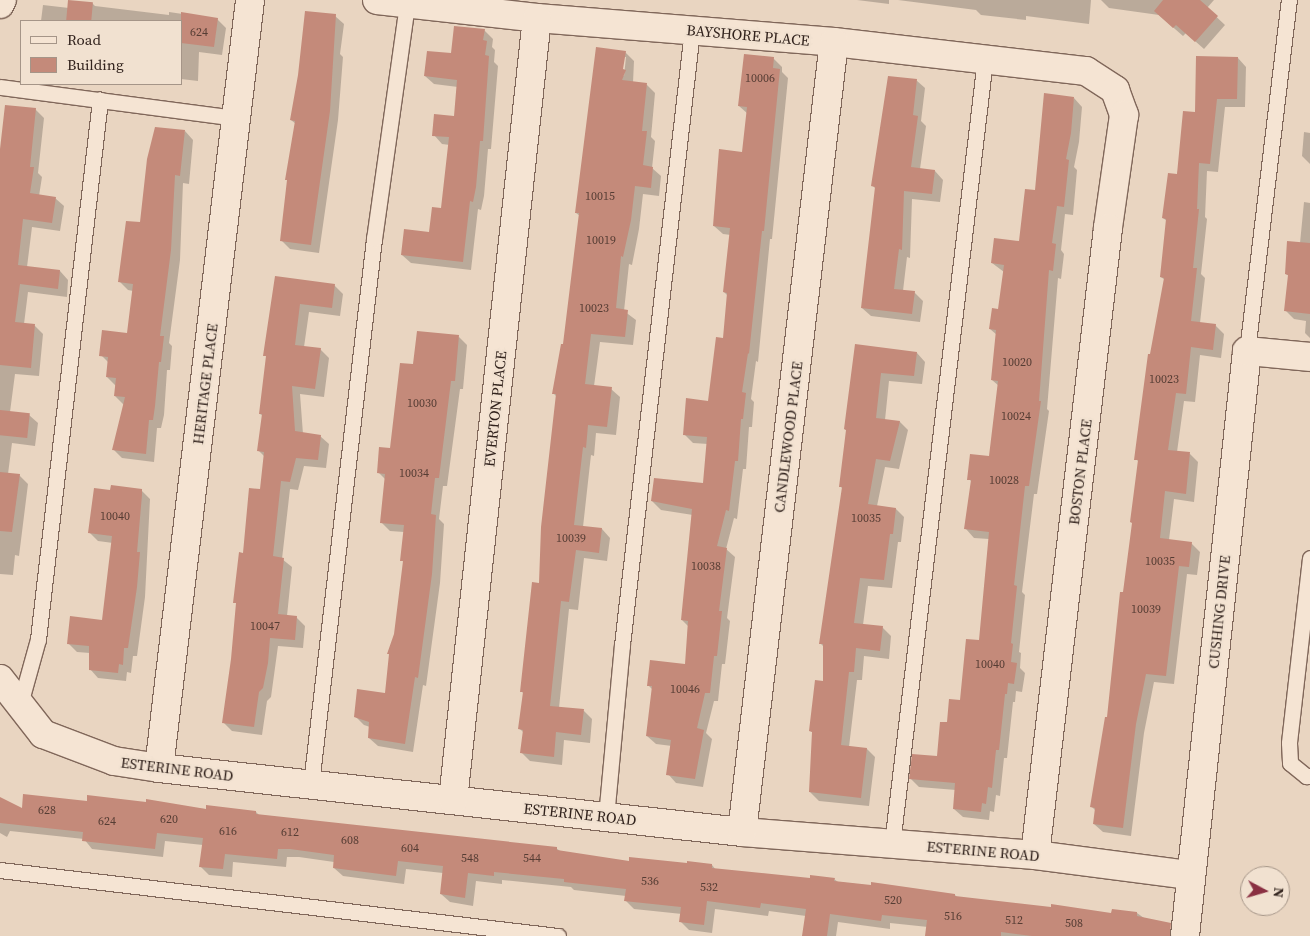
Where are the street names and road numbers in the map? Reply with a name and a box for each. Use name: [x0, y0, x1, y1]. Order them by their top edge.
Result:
street label: BAYSHORE PLACE: [686, 21, 810, 49]
street label: HERITAGE PLACE: [189, 323, 221, 445]
street label: EVERTON PLACE: [480, 350, 510, 468]
street label: CANDLEWOOD PLACE: [770, 360, 806, 514]
street label: BOSTON PLACE: [1065, 418, 1095, 526]
street label: CUSHING DRIVE: [1204, 554, 1234, 670]
street label: ESTERINE ROAD: [120, 753, 234, 785]
street label: ESTERINE ROAD: [523, 799, 637, 829]
street label: ESTERINE ROAD: [926, 837, 1040, 865]

